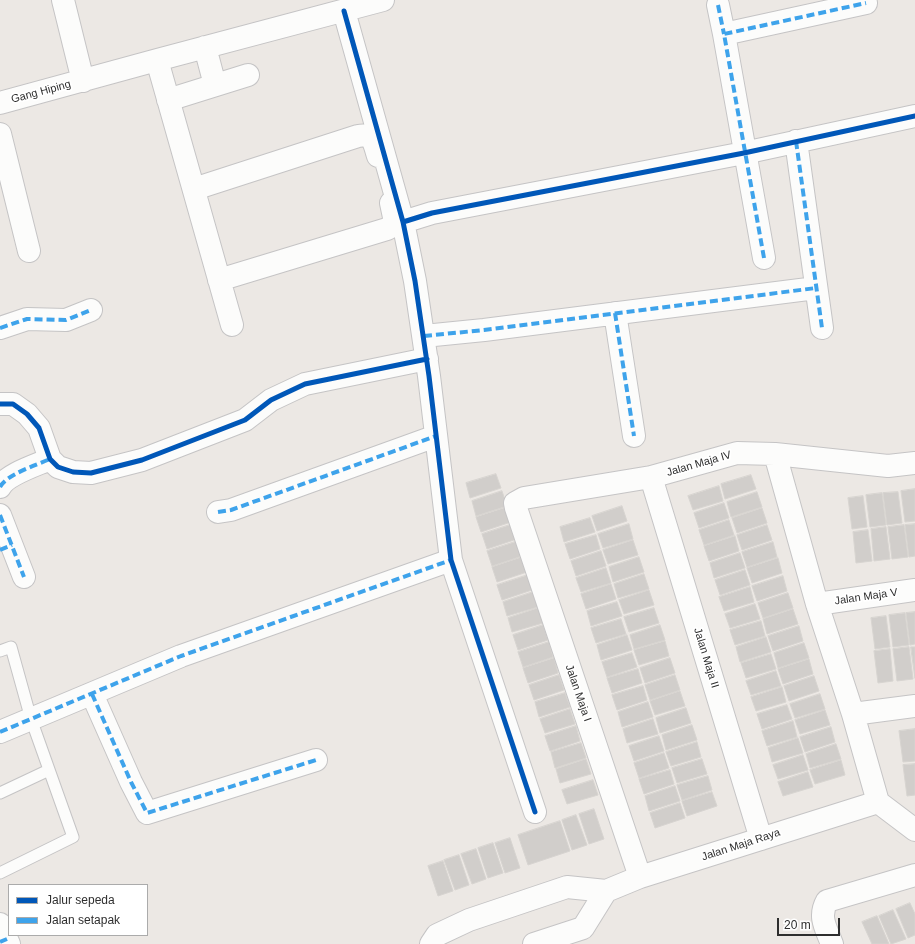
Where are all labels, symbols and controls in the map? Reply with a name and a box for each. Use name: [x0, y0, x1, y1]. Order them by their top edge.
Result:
street label: Gang Hiping: [10, 78, 72, 106]
street label: Jalan Maja IV: [665, 448, 733, 480]
street label: Jalan Maja V: [834, 586, 898, 608]
street label: Jalan Maja II: [691, 626, 721, 690]
street label: Jalan Maja I: [562, 663, 594, 723]
street label: Jalan Maja Raya: [700, 826, 782, 864]
legend: [8, 884, 148, 936]
text: Jalur sepeda: [46, 893, 115, 907]
scale bar: [779, 910, 842, 936]
text: Jalan setapak: [46, 913, 120, 927]
text: 20 m: [784, 918, 811, 932]

